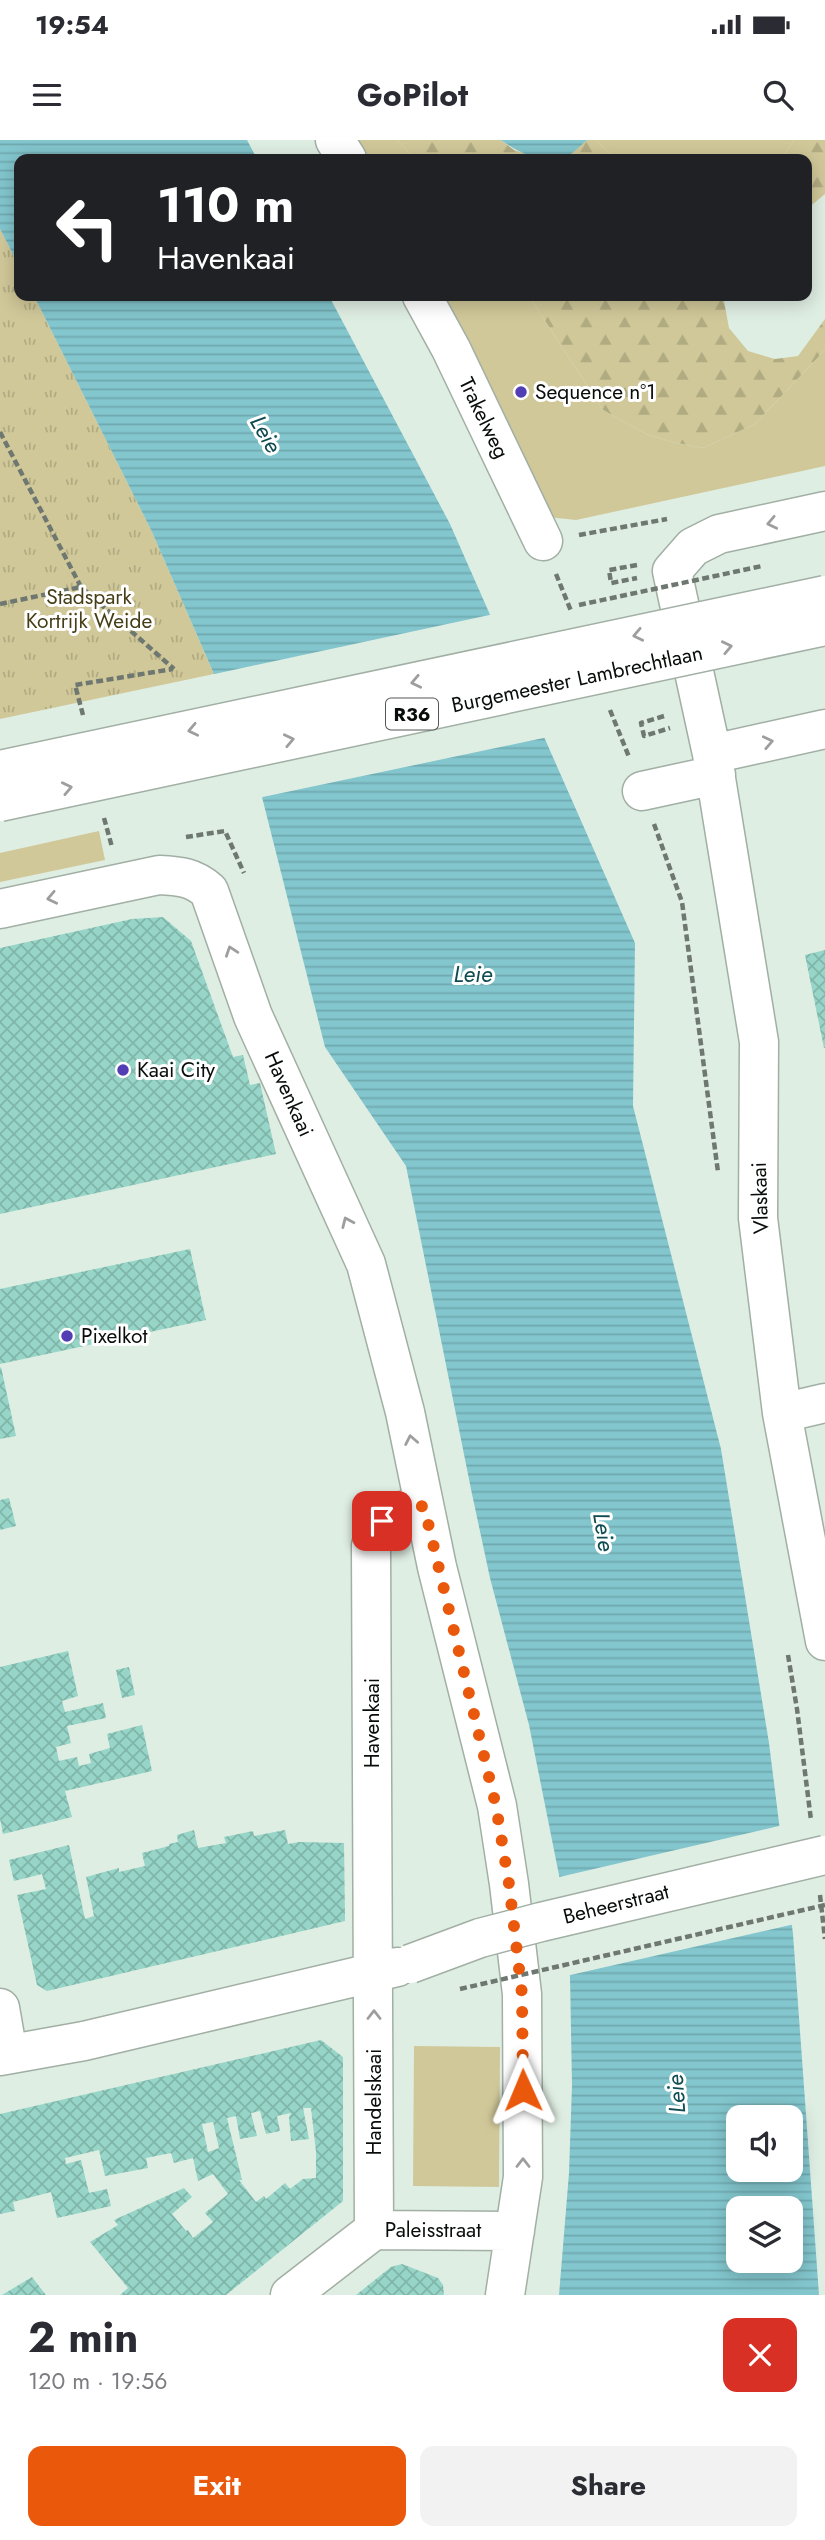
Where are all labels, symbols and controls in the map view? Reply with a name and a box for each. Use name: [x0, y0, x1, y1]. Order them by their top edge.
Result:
text: 19:54: [35, 6, 109, 44]
text: GoPilot: [357, 72, 468, 118]
icon: menu: [28, 76, 66, 114]
icon: search: [759, 76, 797, 114]
text: 110 m: [157, 170, 294, 240]
icon: left: [42, 182, 133, 273]
text: Havenkaai: [157, 235, 295, 281]
street label: Trakelweg: [452, 372, 516, 464]
place label: Sequence n°1: [535, 377, 656, 407]
marker: Sequence n°1: [513, 384, 529, 400]
water label: Leie: [242, 409, 291, 460]
one-way arrow: [766, 514, 778, 529]
park label: Stadspark Kortrijk Weide: [26, 582, 152, 636]
one-way arrow: [632, 627, 644, 641]
street label: Burgemeester Lambrechtlaan: [449, 638, 705, 720]
one-way arrow: [721, 640, 733, 655]
one-way arrow: [410, 674, 422, 689]
road number: R36: [386, 698, 438, 730]
one-way arrow: [187, 721, 199, 736]
one-way arrow: [283, 734, 295, 749]
one-way arrow: [762, 736, 774, 750]
one-way arrow: [61, 781, 73, 796]
one-way arrow: [46, 889, 58, 904]
one-way arrow: [225, 945, 239, 958]
water label: Leie: [454, 957, 493, 991]
street label: Havenkaai: [257, 1046, 321, 1142]
place label: Kaai City: [137, 1055, 216, 1085]
marker: Kaai City: [115, 1062, 131, 1078]
street label: Vlaskaai: [744, 1161, 776, 1235]
one-way arrow: [341, 1217, 355, 1229]
place label: Pixelkot: [81, 1321, 148, 1351]
marker: Pixelkot: [59, 1328, 75, 1344]
one-way arrow: [404, 1434, 419, 1446]
pin: [352, 1491, 412, 1551]
icon: arrive: [363, 1502, 401, 1540]
water label: Leie: [584, 1510, 624, 1554]
street label: Havenkaai: [357, 1678, 387, 1768]
street label: Beheerstraat: [560, 1876, 672, 1932]
one-way arrow: [366, 2009, 382, 2020]
street label: Handelskaai: [359, 2048, 389, 2156]
position arrow: [486, 2053, 560, 2127]
water label: Leie: [658, 2073, 694, 2115]
map controls: [726, 2105, 803, 2273]
button: sound: [726, 2105, 803, 2182]
one-way arrow: [515, 2157, 531, 2168]
button: layers: [726, 2196, 803, 2273]
street label: Paleisstraat: [385, 2215, 481, 2245]
text: 2 min: [28, 2307, 138, 2368]
button: close: [723, 2318, 797, 2392]
text: 120 m · 19:56: [28, 2364, 168, 2398]
button: Exit: [28, 2446, 406, 2526]
button: Share: [420, 2446, 797, 2526]

